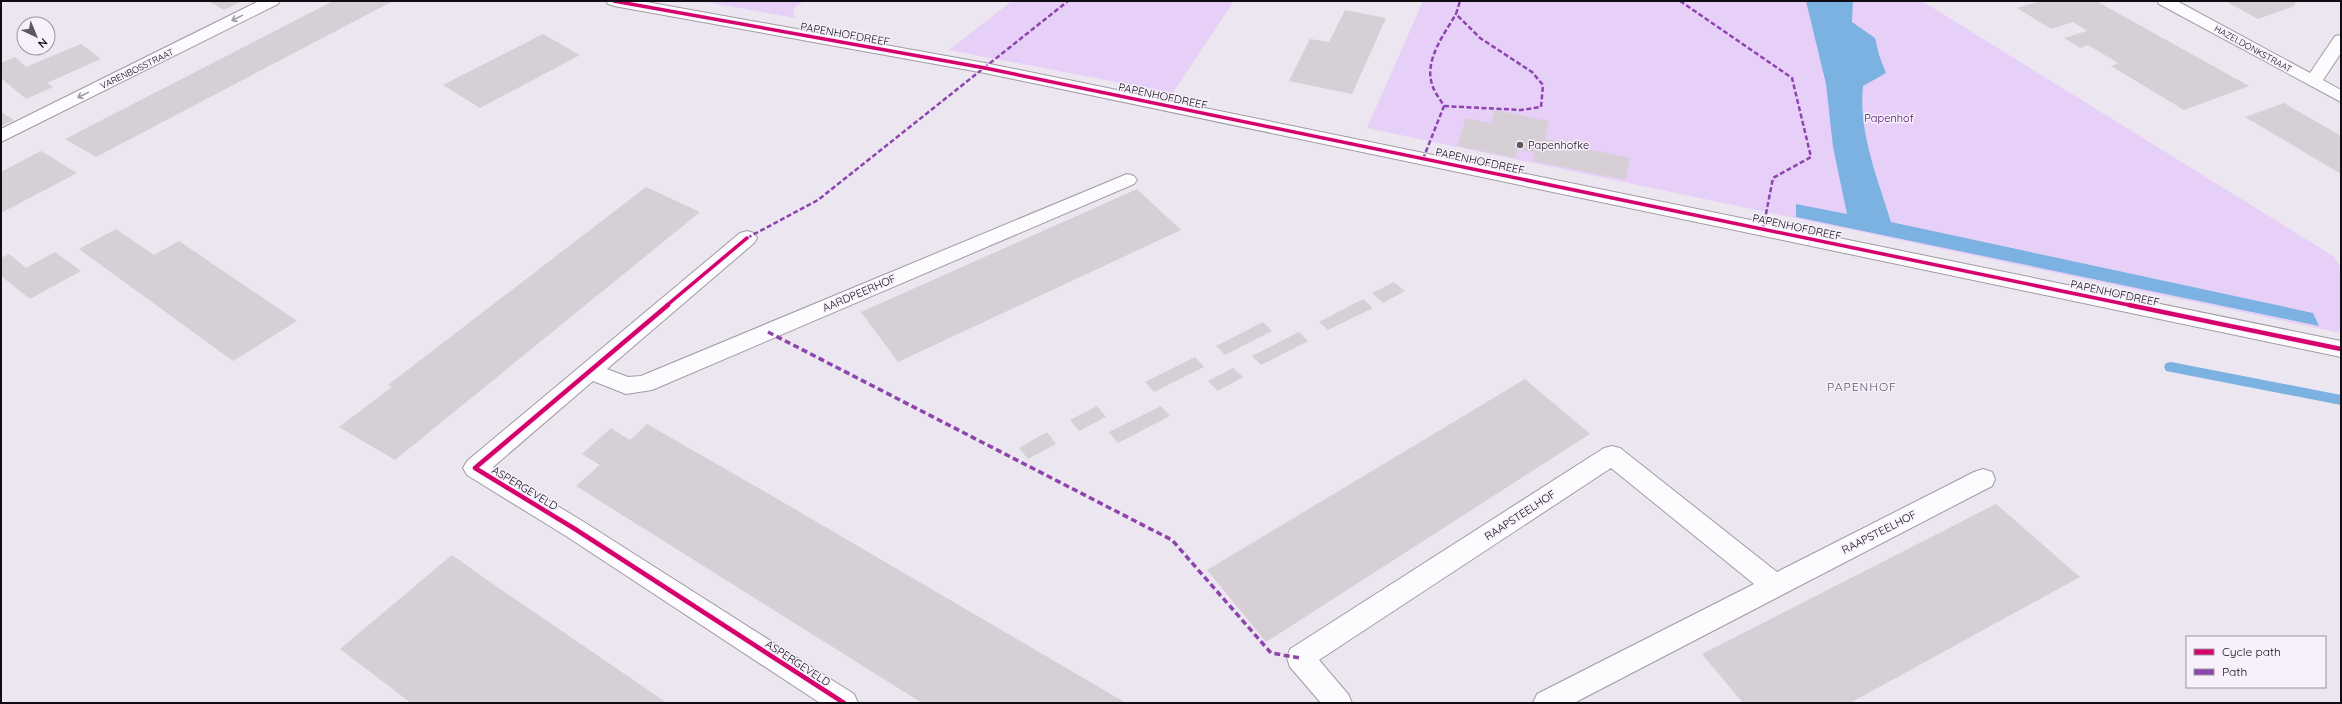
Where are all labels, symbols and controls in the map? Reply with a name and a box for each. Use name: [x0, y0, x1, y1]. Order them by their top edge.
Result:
one-way arrow: [232, 15, 244, 23]
north arrow: [16, 16, 56, 56]
street label: PAPENHOFDREEF: [799, 19, 891, 49]
street label: HAZELDONKSTRAAT: [2213, 23, 2294, 75]
text: N: [35, 35, 51, 51]
street label: VARENBOSSTRAAT: [98, 46, 176, 91]
street label: PAPENHOFDREEF: [1117, 80, 1209, 112]
one-way arrow: [78, 92, 90, 99]
park label: Papenhof: [1864, 111, 1914, 125]
place label: Papenhofke: [1528, 138, 1589, 152]
marker: Papenhofke: [1515, 140, 1525, 150]
street label: PAPENHOFDREEF: [1434, 145, 1526, 177]
street label: PAPENHOFDREEF: [1751, 211, 1843, 243]
street label: AARDPEERHOF: [820, 271, 898, 315]
street label: PAPENHOFDREEF: [2069, 277, 2161, 309]
district label: PAPENHOF: [1827, 379, 1897, 394]
street label: ASPERGEVELD: [489, 463, 561, 513]
street label: RAAPSTEELHOF: [1482, 487, 1558, 543]
street label: RAAPSTEELHOF: [1839, 507, 1919, 557]
legend: [2186, 636, 2326, 688]
street label: ASPERGEVELD: [763, 637, 833, 689]
text: Cycle path: [2222, 644, 2281, 659]
text: Path: [2222, 664, 2247, 679]

